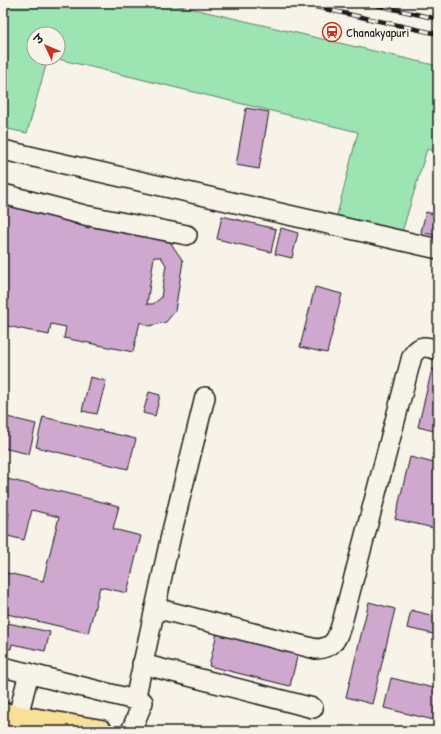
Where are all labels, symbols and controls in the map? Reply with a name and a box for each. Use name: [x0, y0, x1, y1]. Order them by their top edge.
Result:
station icon: Chanakyapuri: [321, 21, 343, 43]
place label: Chanakyapuri: [346, 23, 409, 41]
north arrow: [26, 26, 66, 66]
text: उ: [31, 30, 48, 47]

